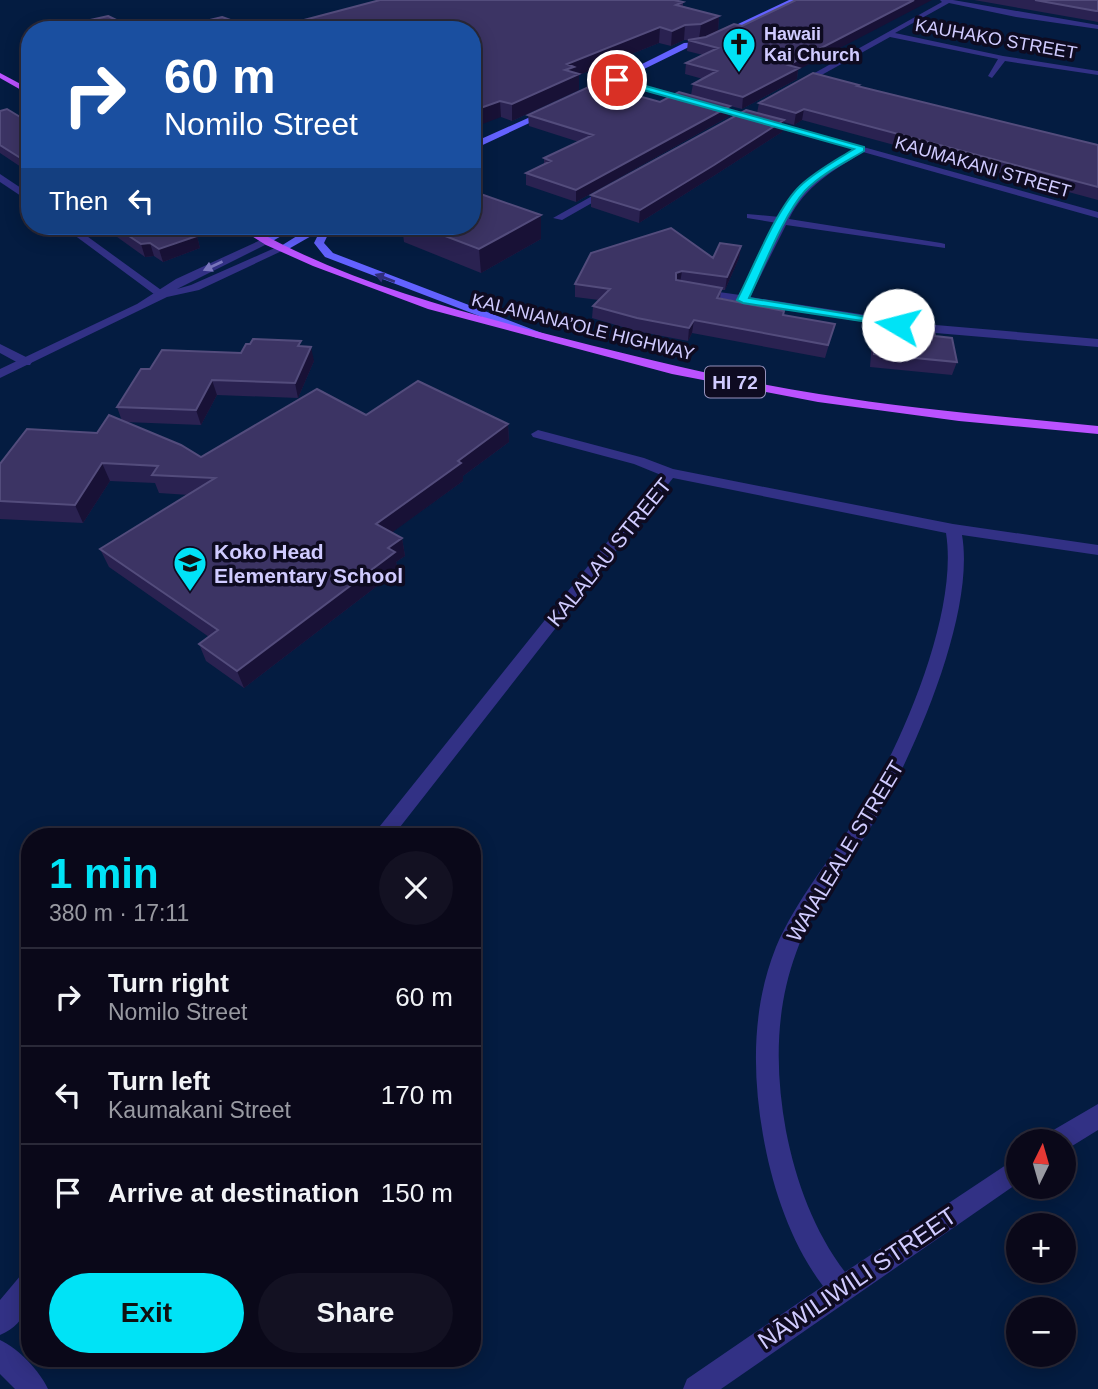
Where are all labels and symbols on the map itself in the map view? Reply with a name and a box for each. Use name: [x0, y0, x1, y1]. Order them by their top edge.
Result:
street label: KAUHAKO STREET: [913, 15, 1079, 63]
place label: Hawaii Kai Church: [764, 24, 860, 65]
church icon: Hawaii Kai Church: [720, 25, 758, 74]
pin: [587, 50, 647, 110]
street label: KAUMAKANI STREET: [893, 132, 1073, 202]
one-way arrow: [203, 260, 223, 272]
one-way arrow: [374, 272, 395, 283]
position arrow: [861, 288, 935, 362]
street label: KALANIANA’OLE HIGHWAY: [470, 290, 696, 364]
road number: HI 72: [705, 366, 765, 398]
street label: KALALAU STREET: [542, 473, 676, 630]
place label: Koko Head Elementary School: [214, 540, 403, 587]
school or university icon: Koko Head Elementary School: [171, 544, 209, 593]
street label: WAIALEALE STREET: [782, 756, 908, 946]
north arrow: [1006, 1129, 1076, 1199]
street label: NĀWILIWILI STREET: [753, 1201, 962, 1354]

